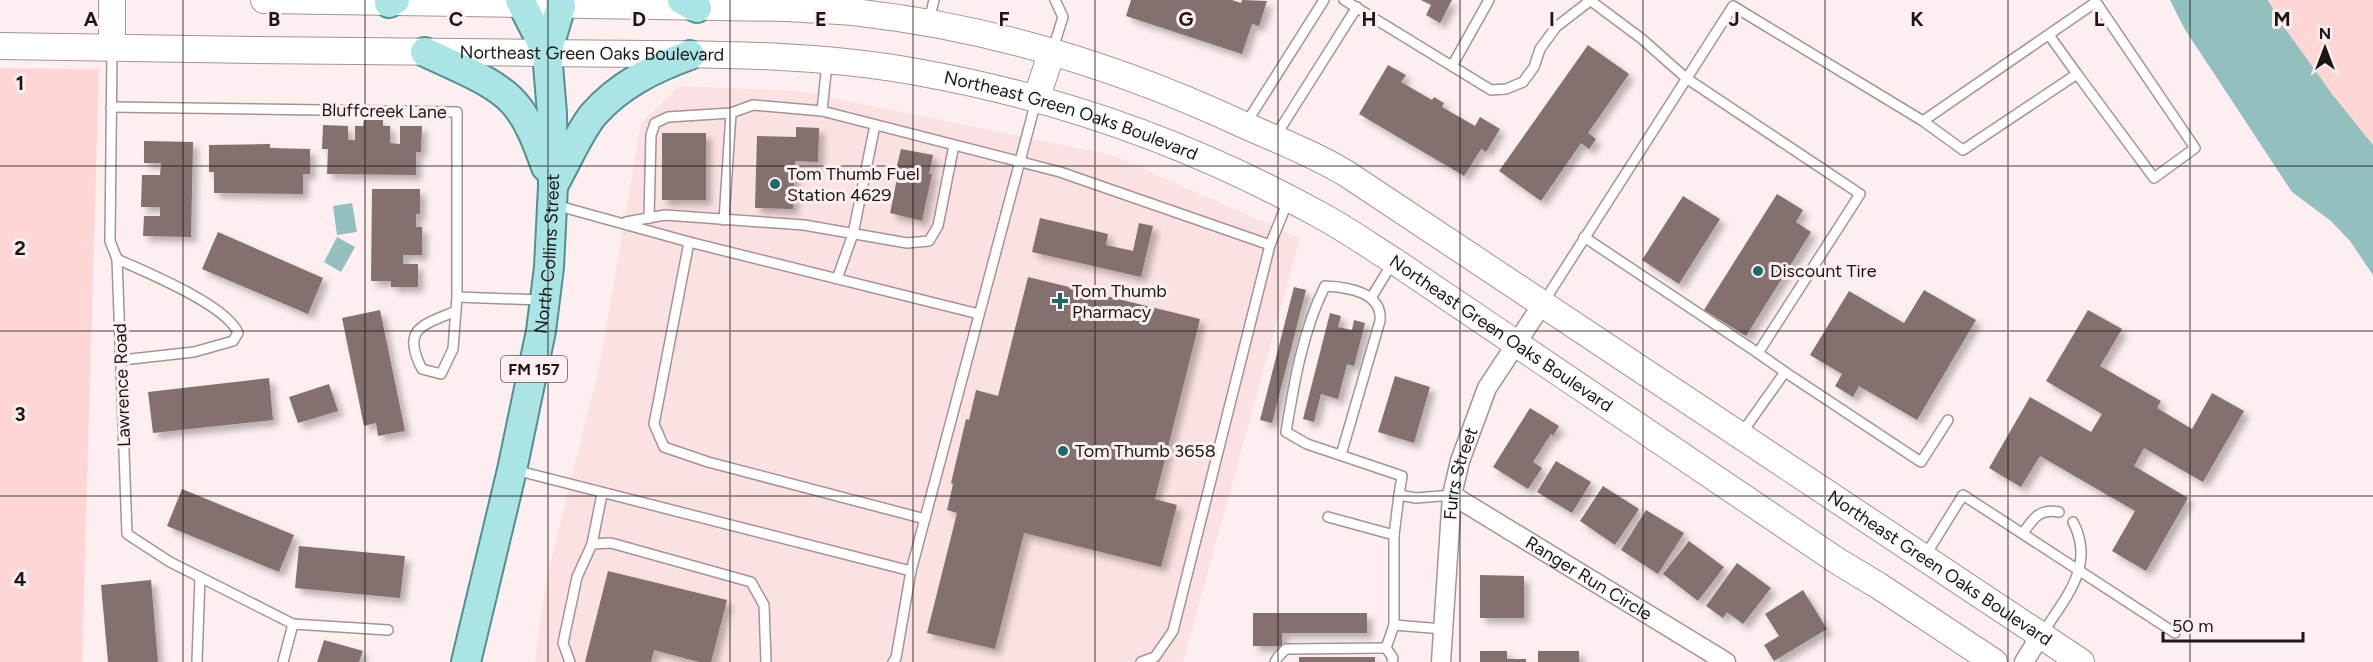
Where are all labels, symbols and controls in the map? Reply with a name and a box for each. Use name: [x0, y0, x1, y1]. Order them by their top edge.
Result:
text: A: [84, 7, 99, 31]
text: B: [268, 7, 280, 31]
text: C: [449, 7, 463, 31]
text: D: [632, 7, 646, 31]
text: E: [815, 7, 827, 31]
text: F: [998, 7, 1010, 31]
text: G: [1179, 7, 1194, 31]
text: H: [1362, 7, 1377, 31]
text: I: [1549, 7, 1555, 31]
text: J: [1728, 7, 1740, 31]
text: K: [1910, 7, 1924, 31]
text: L: [2094, 7, 2105, 31]
text: M: [2273, 7, 2291, 31]
north arrow: [2295, 18, 2355, 78]
text: N: [2319, 24, 2331, 43]
street label: Northeast Green Oaks Boulevard: [459, 41, 725, 66]
street label: Northeast Green Oaks Boulevard: [942, 66, 1201, 165]
text: 1: [16, 71, 24, 95]
street label: Bluffcreek Lane: [321, 99, 447, 123]
place label: Tom Thumb Fuel Station 4629: [787, 163, 920, 206]
street label: North Collins Street: [530, 173, 564, 335]
marker: Tom Thumb Fuel Station 4629: [768, 177, 782, 191]
text: 2: [14, 236, 26, 260]
street label: Northeast Green Oaks Boulevard: [1385, 250, 1617, 417]
place label: Discount Tire: [1770, 260, 1877, 282]
marker: Discount Tire: [1751, 264, 1765, 278]
place label: Tom Thumb Pharmacy: [1072, 280, 1167, 323]
marker: Tom Thumb Pharmacy: [1053, 294, 1067, 308]
street label: Lawrence Road: [109, 323, 135, 447]
road number: FM 157: [501, 356, 567, 382]
text: 3: [14, 402, 26, 426]
street label: Furrs Street: [1439, 424, 1483, 521]
place label: Tom Thumb 3658: [1075, 440, 1216, 462]
marker: Tom Thumb 3658: [1056, 444, 1070, 458]
street label: Northeast Green Oaks Boulevard: [1823, 486, 2056, 651]
street label: Ranger Run Circle: [1521, 531, 1656, 625]
text: 4: [14, 567, 27, 591]
scale bar: [2163, 605, 2302, 643]
text: 50 m: [2172, 615, 2214, 637]

